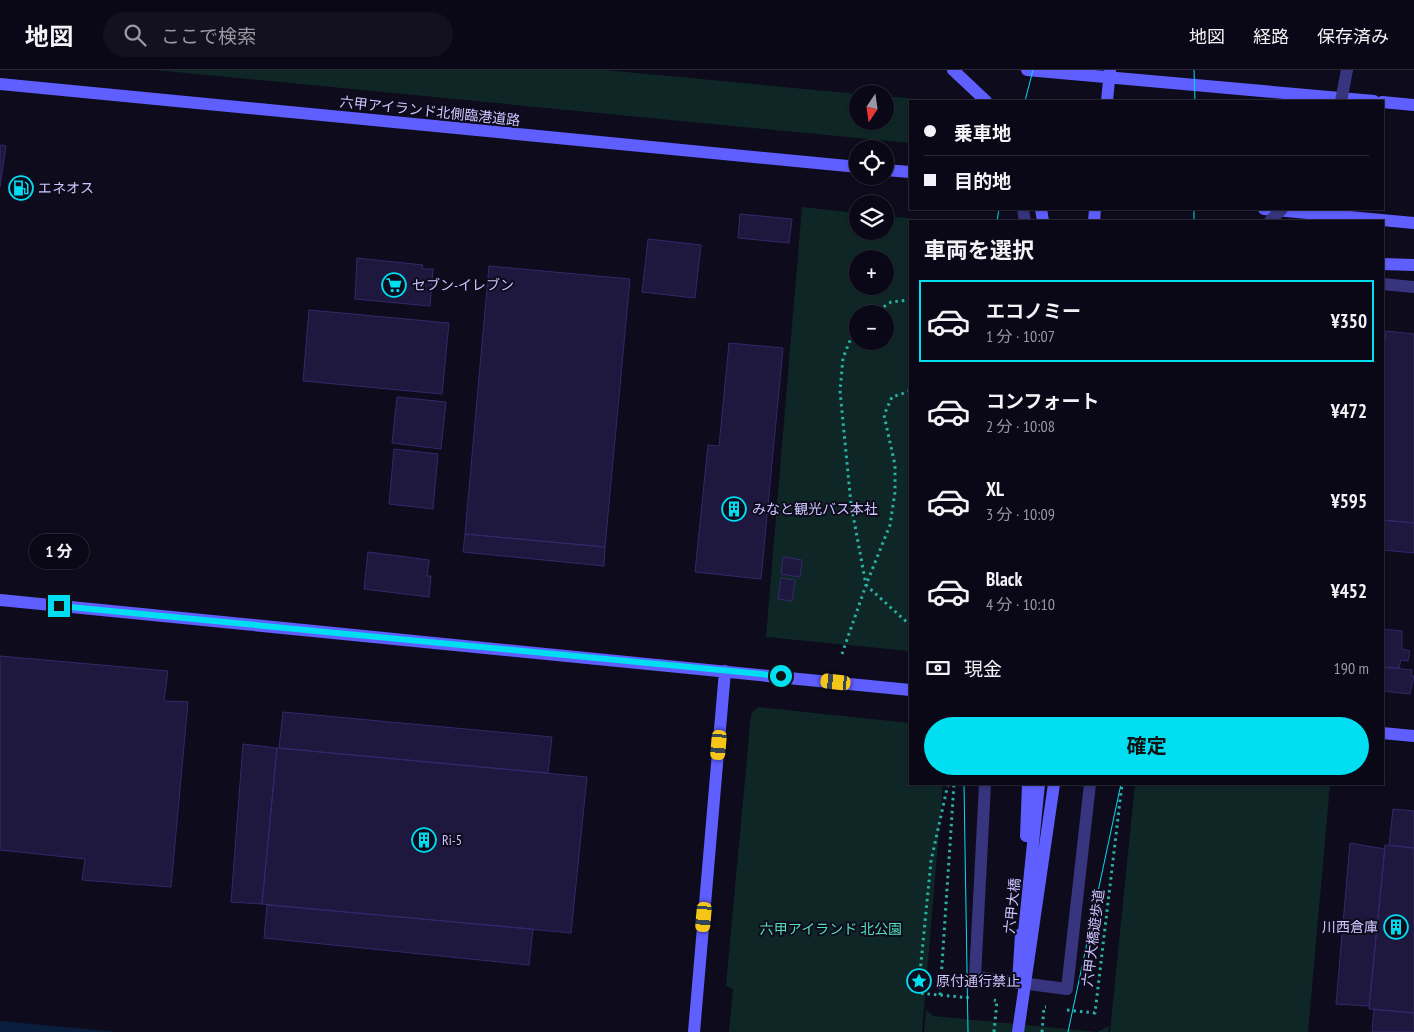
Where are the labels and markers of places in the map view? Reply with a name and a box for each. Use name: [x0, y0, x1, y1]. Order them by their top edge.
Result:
fuel station icon: エネオス: [8, 175, 34, 201]
place label: エネオス: [38, 179, 94, 197]
supermarket icon: セブン-イレブン: [381, 272, 407, 298]
place label: セブン-イレブン: [412, 276, 514, 294]
building icon: みなと観光バス本社: [721, 496, 747, 522]
place label: みなと観光バス本社: [752, 500, 878, 518]
building icon: Ri-5: [411, 827, 437, 853]
place label: Ri-5: [442, 831, 462, 849]
building icon: 川西倉庫: [1383, 914, 1409, 940]
place label: 川西倉庫: [1322, 918, 1378, 936]
place icon: 原付通行禁止: [906, 968, 932, 994]
place label: 原付通行禁止: [936, 972, 1020, 990]

